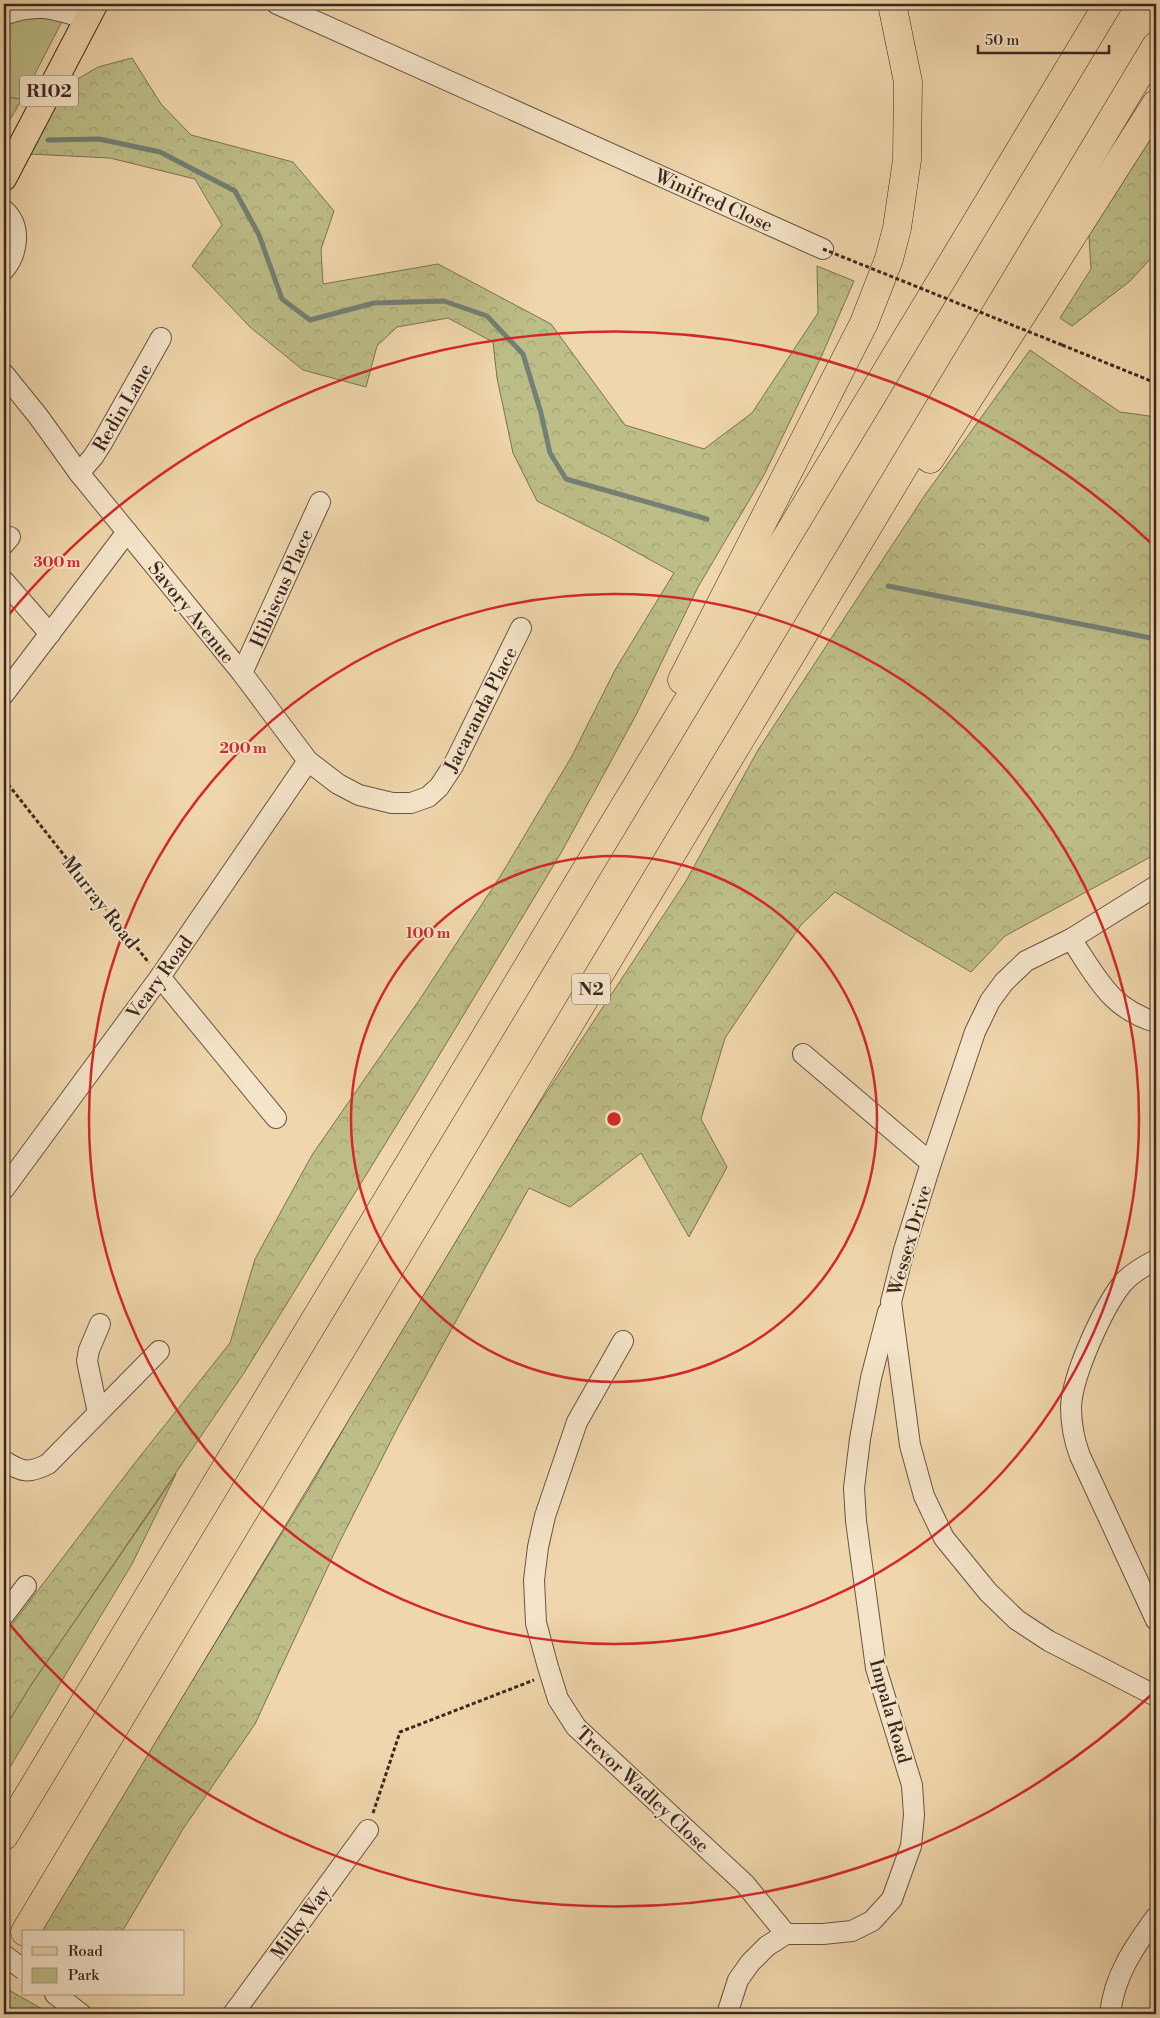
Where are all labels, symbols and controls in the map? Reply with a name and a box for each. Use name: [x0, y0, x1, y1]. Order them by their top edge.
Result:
scale bar: [978, 22, 1109, 54]
text: 50 m: [985, 31, 1019, 50]
road number: R102: [20, 76, 78, 106]
street label: Winifred Close: [650, 164, 776, 238]
street label: Redin Lane: [88, 359, 158, 456]
street label: Hibiscus Place: [245, 526, 319, 651]
text: 300 m: [34, 553, 81, 572]
street label: Savory Avenue: [143, 557, 240, 669]
street label: Jacaranda Place: [438, 643, 523, 777]
text: 200 m: [219, 739, 267, 758]
street label: Murray Road: [57, 851, 144, 954]
text: 100 m: [406, 924, 451, 943]
street label: Veary Road: [121, 931, 198, 1025]
road number: N2: [572, 974, 610, 1004]
centre of rings: [605, 1110, 623, 1128]
street label: Wessex Drive: [882, 1182, 937, 1299]
street label: Impala Road: [864, 1656, 916, 1766]
street label: Trevor Wadley Close: [571, 1722, 714, 1858]
street label: Milky Way: [266, 1880, 336, 1965]
legend: [22, 1930, 185, 1996]
text: Road: [68, 1942, 103, 1961]
text: Park: [68, 1966, 100, 1985]

